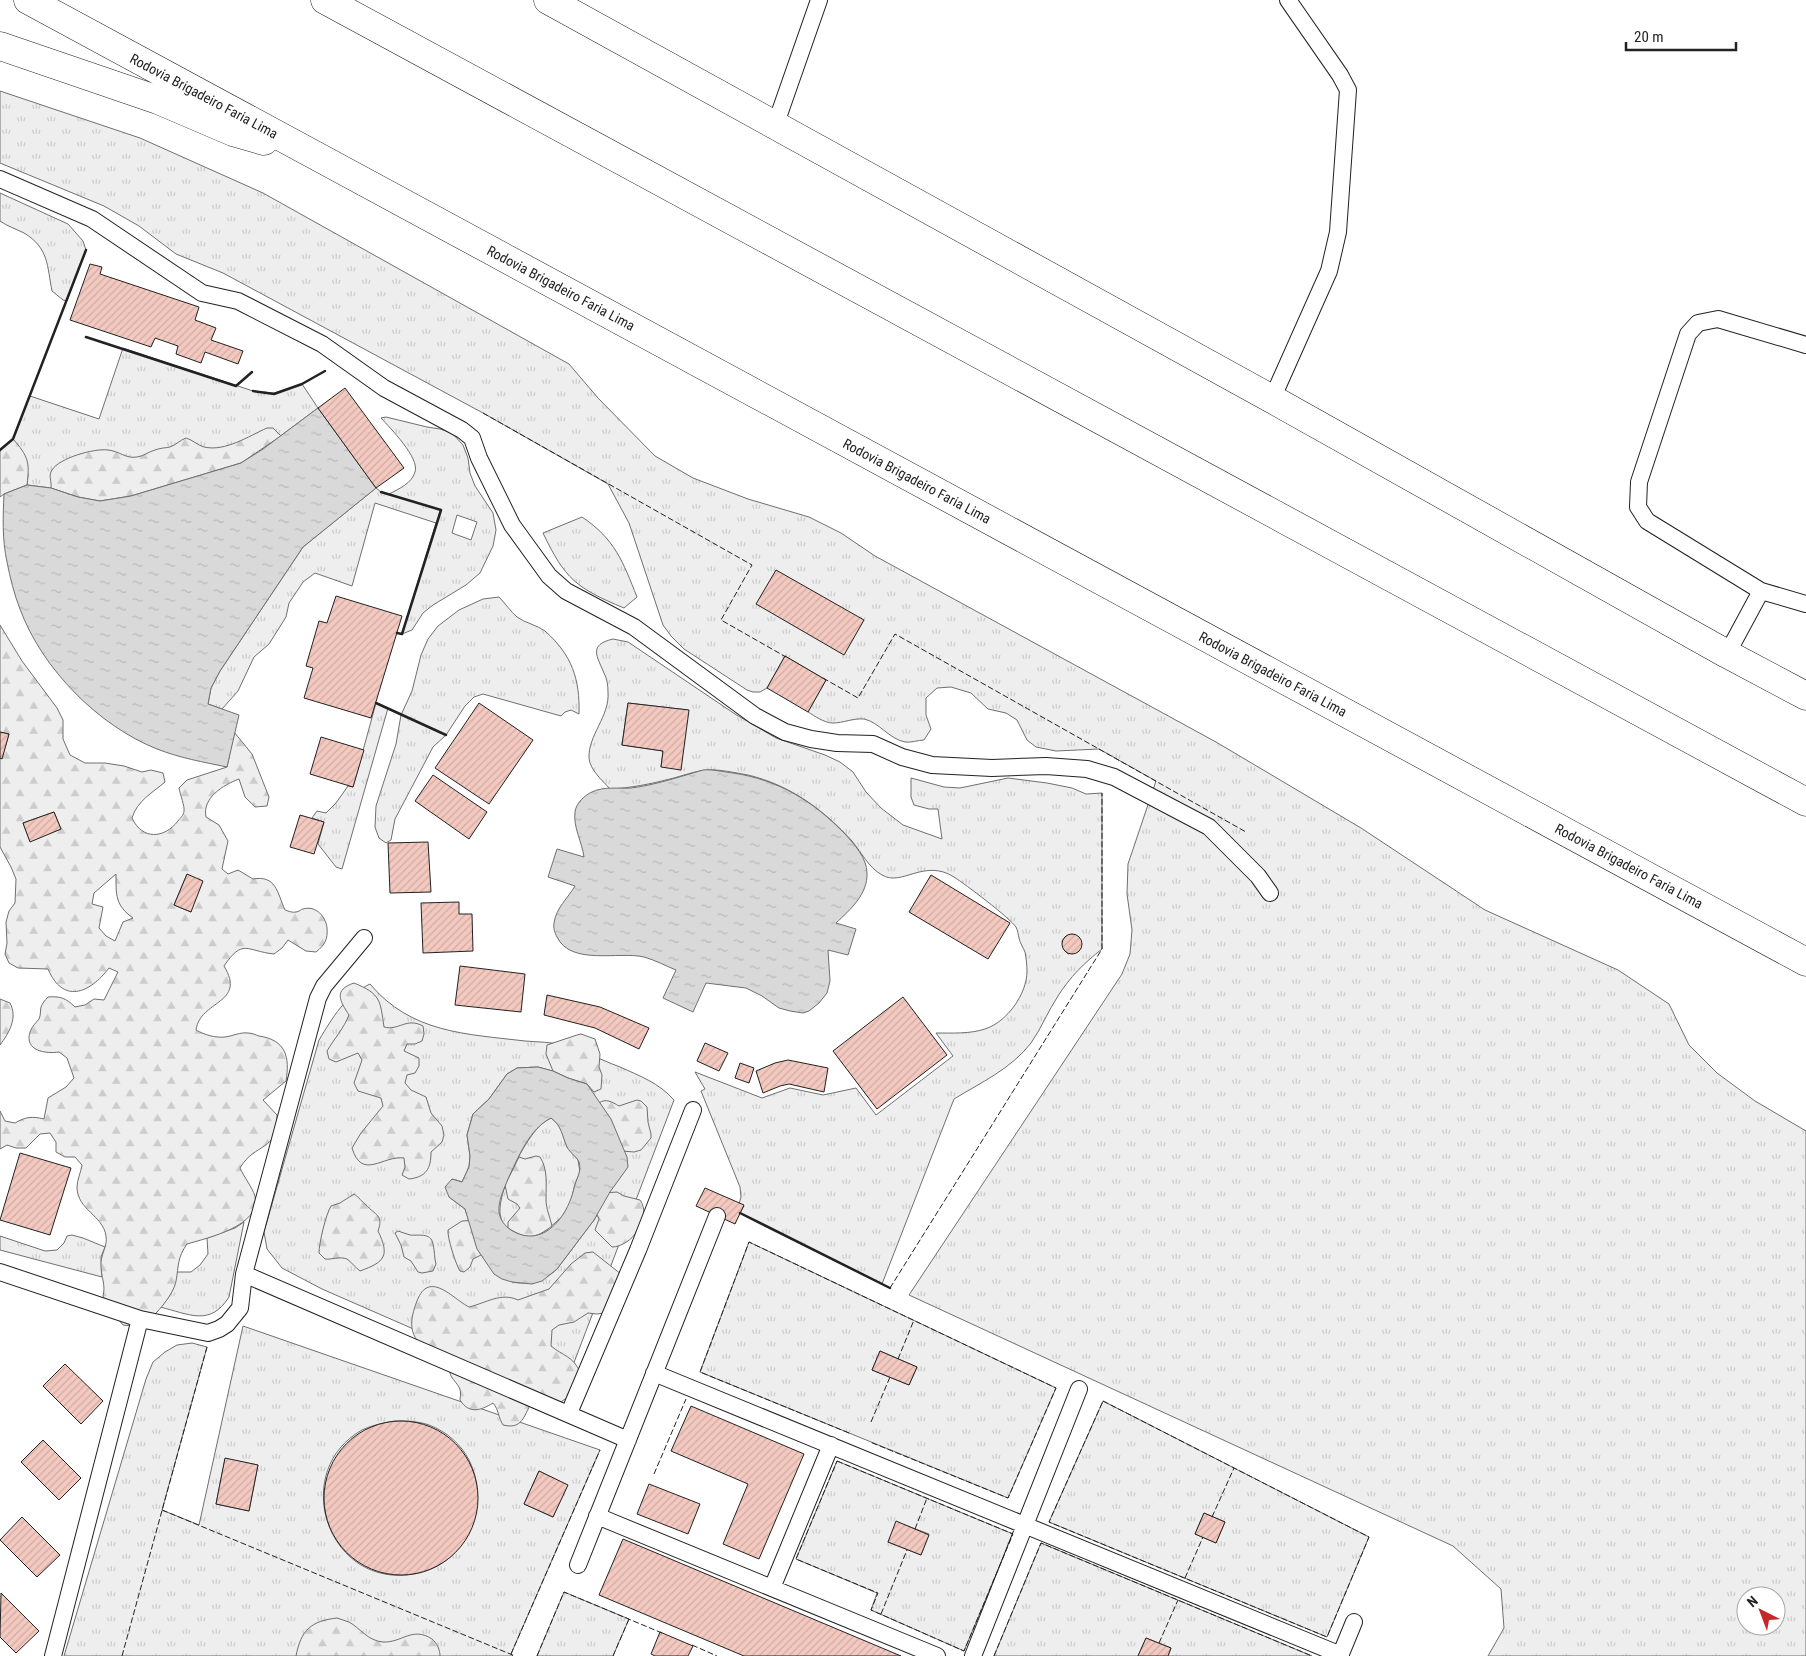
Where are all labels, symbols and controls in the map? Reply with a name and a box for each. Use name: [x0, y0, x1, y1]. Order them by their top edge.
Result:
scale bar: [1626, 20, 1736, 52]
text: 20 m: [1634, 28, 1664, 46]
street label: Rodovia Brigadeiro Faria Lima: [127, 50, 281, 142]
street label: Rodovia Brigadeiro Faria Lima: [484, 242, 638, 334]
street label: Rodovia Brigadeiro Faria Lima: [840, 435, 994, 527]
street label: Rodovia Brigadeiro Faria Lima: [1196, 628, 1350, 720]
street label: Rodovia Brigadeiro Faria Lima: [1552, 820, 1706, 912]
north arrow: [1736, 1586, 1786, 1636]
text: N: [1744, 1593, 1761, 1610]

